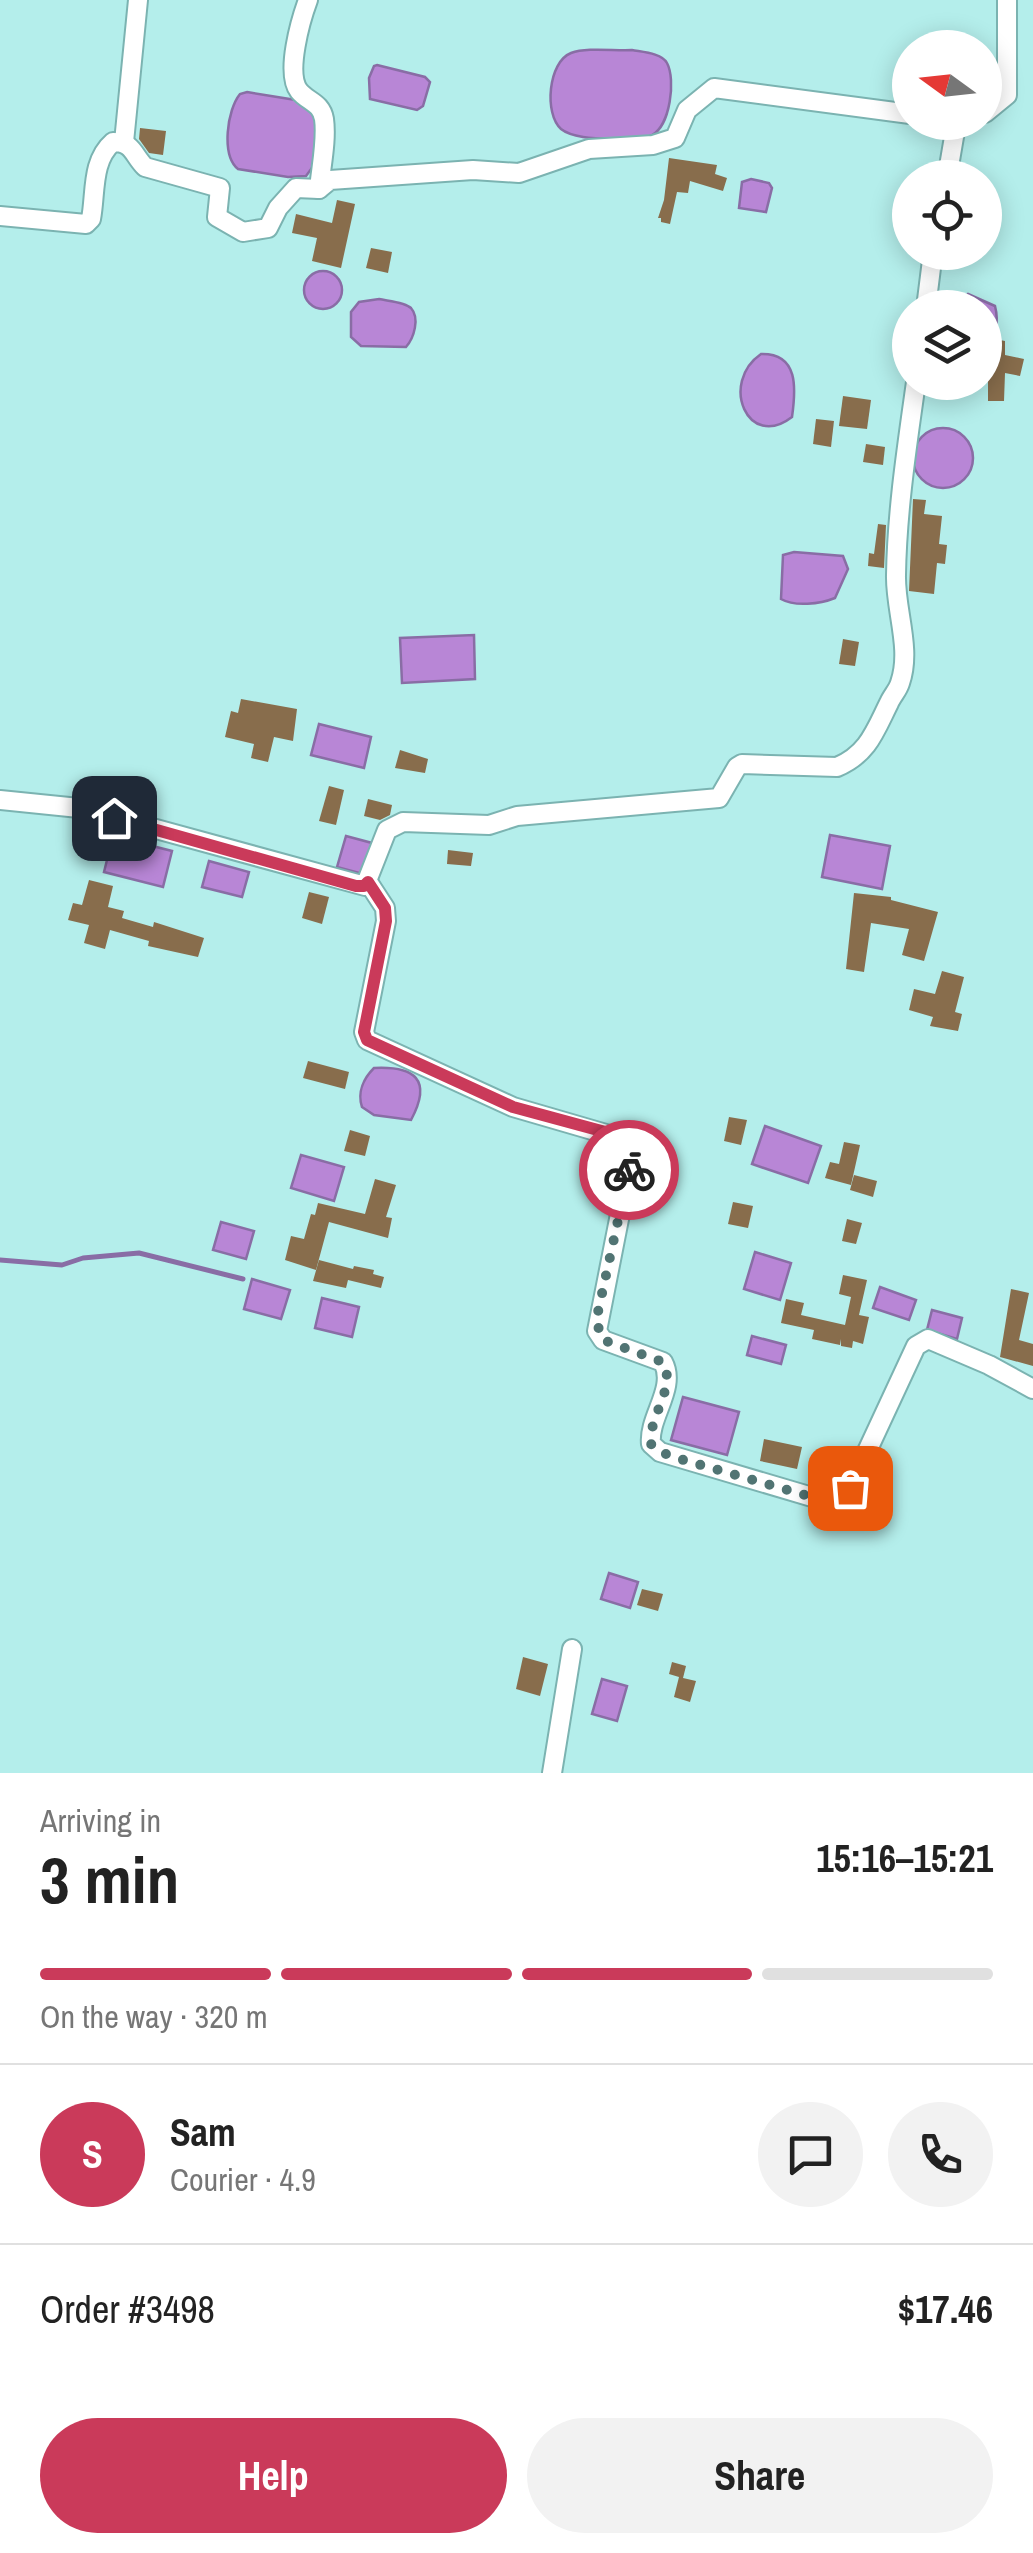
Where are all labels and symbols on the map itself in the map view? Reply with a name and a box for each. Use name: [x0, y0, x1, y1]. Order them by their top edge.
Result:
north arrow: [892, 30, 1002, 140]
pin: [72, 776, 157, 861]
courier: [579, 1120, 679, 1220]
pin: [808, 1446, 893, 1531]

